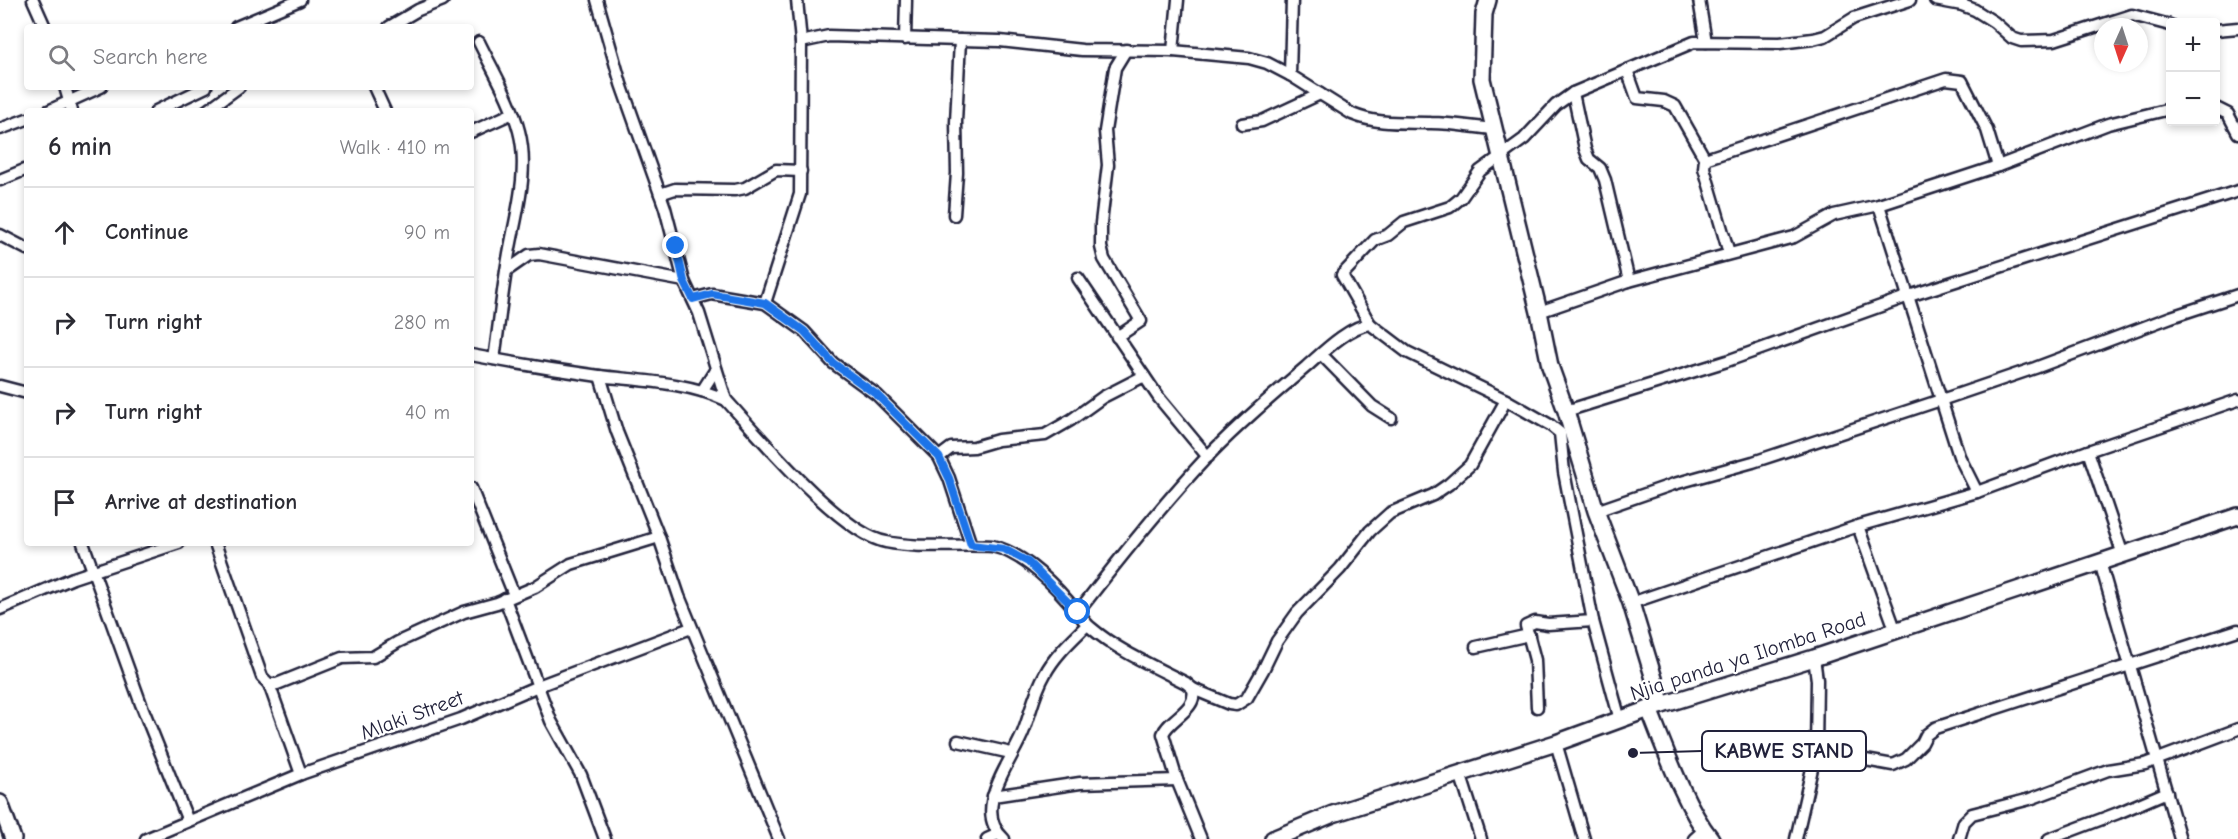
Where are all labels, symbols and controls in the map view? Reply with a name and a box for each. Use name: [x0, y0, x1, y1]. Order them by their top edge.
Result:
north arrow: [2094, 18, 2148, 72]
map controls: [2166, 18, 2220, 126]
button: +: [2166, 18, 2220, 72]
search box: [24, 24, 474, 90]
icon: search: [45, 41, 78, 74]
text: Search here: [93, 44, 208, 70]
button: −: [2166, 72, 2220, 126]
text: 6 min: [48, 132, 112, 162]
text: Walk · 410 m: [340, 136, 450, 159]
icon: ahead: [48, 216, 81, 249]
text: Continue: [105, 219, 188, 245]
text: 90 m: [404, 221, 450, 244]
route end: [662, 232, 688, 258]
icon: right: [48, 306, 81, 339]
text: Turn right: [105, 309, 202, 335]
text: 280 m: [394, 311, 450, 334]
icon: right: [48, 396, 81, 429]
text: Turn right: [105, 399, 202, 425]
text: 40 m: [405, 401, 450, 424]
icon: arrive: [48, 486, 81, 519]
text: Arrive at destination: [105, 489, 297, 515]
route start: [1064, 598, 1090, 624]
street label: Njia panda ya Ilomba Road: [1627, 606, 1869, 706]
street label: Mlaki Street: [357, 685, 468, 745]
callout: KABWE STAND: [1702, 731, 1866, 771]
text: KABWE STAND: [1714, 738, 1854, 764]

